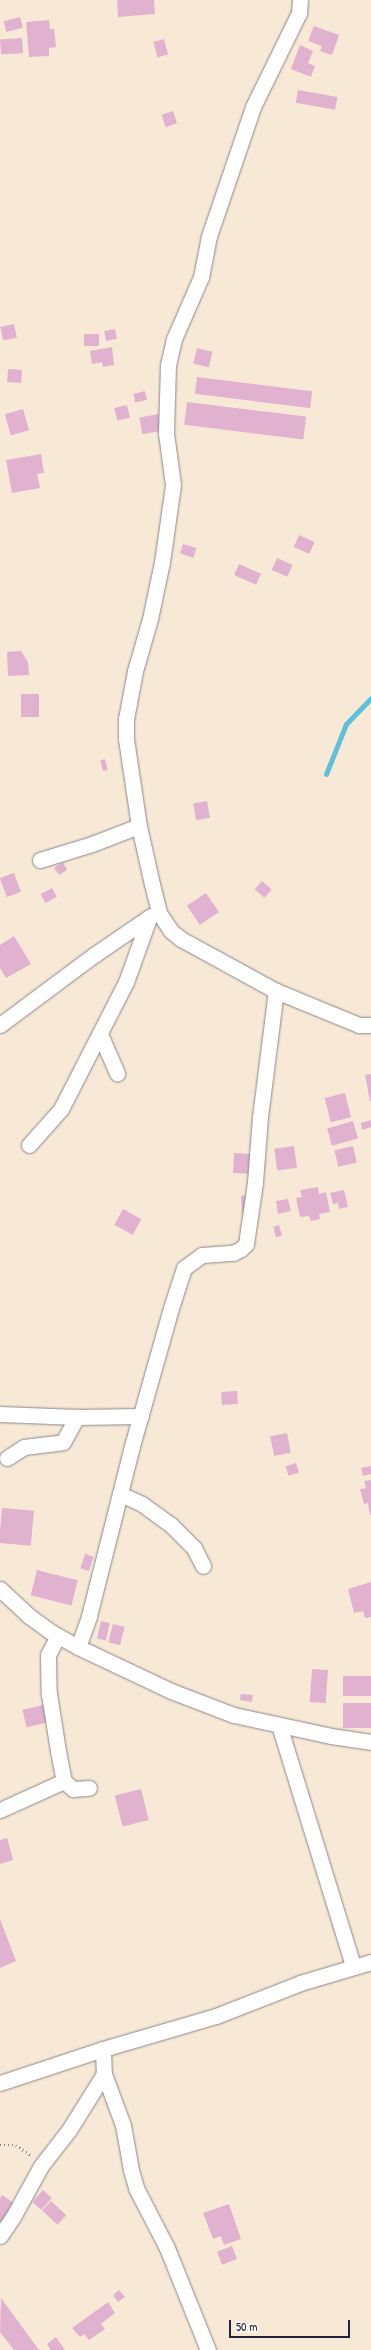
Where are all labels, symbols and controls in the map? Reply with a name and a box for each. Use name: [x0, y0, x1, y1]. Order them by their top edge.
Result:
scale bar: [231, 2312, 352, 2338]
text: 50 m: [236, 2318, 257, 2335]

